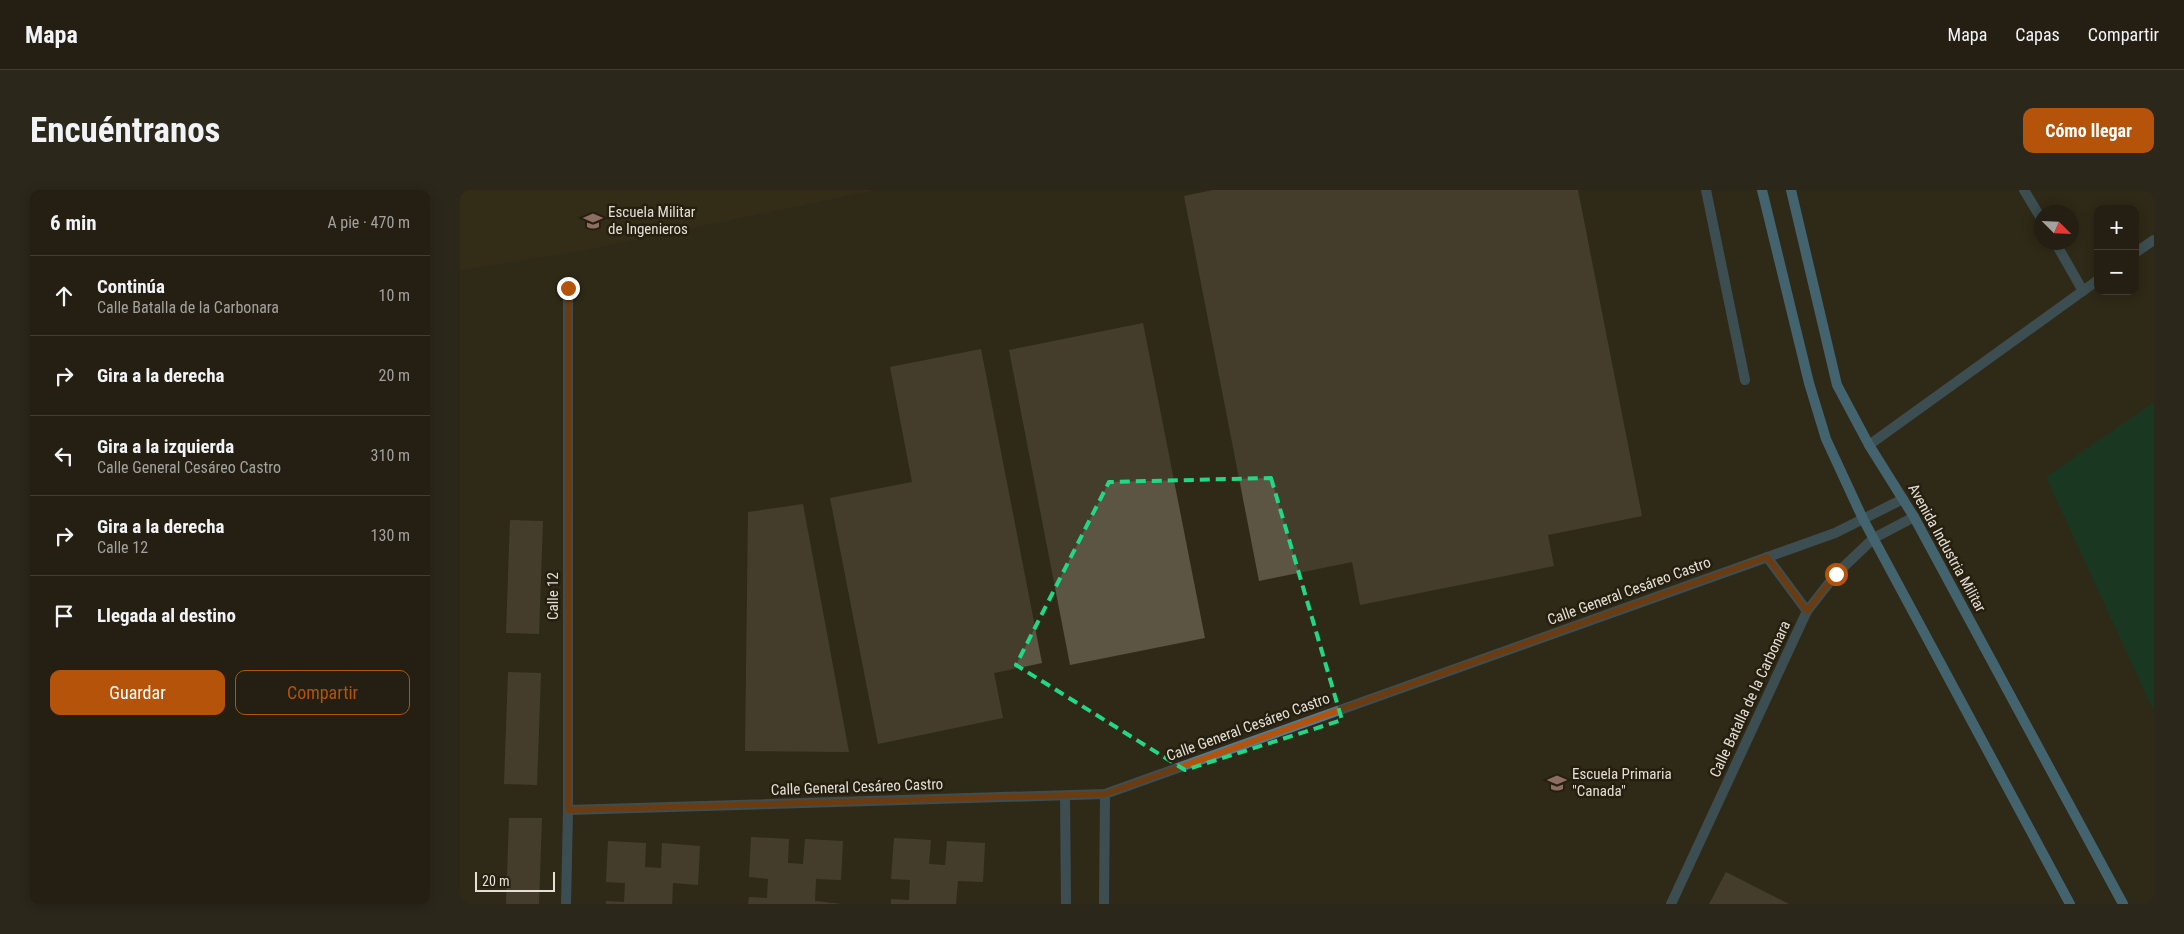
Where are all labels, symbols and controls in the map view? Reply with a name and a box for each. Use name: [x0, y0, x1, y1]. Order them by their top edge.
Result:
text: Mapa: [25, 21, 78, 49]
text: Mapa: [1948, 24, 1987, 45]
text: Capas: [2015, 24, 2060, 45]
text: Compartir: [2088, 24, 2159, 45]
button: Cómo llegar: [2023, 108, 2154, 153]
text: Encuéntranos: [30, 110, 221, 151]
place label: Escuela Militar de Ingenieros: [608, 203, 696, 238]
north arrow: [2034, 205, 2079, 250]
map controls: [2094, 205, 2139, 295]
button: +: [2094, 205, 2139, 250]
school or university icon: Escuela Militar de Ingenieros: [582, 210, 604, 232]
text: 6 min: [50, 211, 97, 235]
text: A pie · 470 m: [327, 213, 410, 232]
button: −: [2094, 250, 2139, 295]
text: Continúa: [97, 275, 165, 298]
route end: [557, 277, 580, 300]
icon: ahead: [50, 282, 78, 310]
text: 10 m: [378, 286, 410, 305]
text: Calle Batalla de la Carbonara: [97, 298, 279, 317]
icon: right: [50, 362, 78, 390]
text: Gira a la derecha: [97, 364, 224, 387]
text: 20 m: [378, 366, 410, 385]
text: Gira a la izquierda: [97, 435, 234, 458]
icon: left: [50, 442, 78, 470]
text: 310 m: [371, 446, 410, 465]
text: Calle General Cesáreo Castro: [97, 458, 281, 477]
street label: Avenida Industria Militar: [1904, 481, 1990, 616]
text: Gira a la derecha: [97, 515, 224, 538]
icon: right: [50, 522, 78, 550]
text: 130 m: [371, 526, 410, 545]
text: Calle 12: [97, 538, 148, 557]
street label: Calle General Cesáreo Castro: [1545, 553, 1713, 629]
route start: [1825, 563, 1848, 586]
street label: Calle 12: [544, 572, 562, 620]
icon: arrive: [50, 602, 78, 630]
text: Llegada al destino: [97, 604, 236, 627]
street label: Calle Batalla de la Carbonara: [1706, 618, 1794, 780]
button: Guardar: [50, 670, 225, 715]
button: Compartir: [235, 670, 410, 715]
street label: Calle General Cesáreo Castro: [1164, 689, 1332, 765]
place label: Escuela Primaria "Canada": [1572, 765, 1672, 800]
school or university icon: Escuela Primaria "Canada": [1546, 772, 1568, 794]
street label: Calle General Cesáreo Castro: [770, 775, 944, 799]
scale bar: [475, 869, 555, 892]
text: 20 m: [482, 873, 510, 889]

